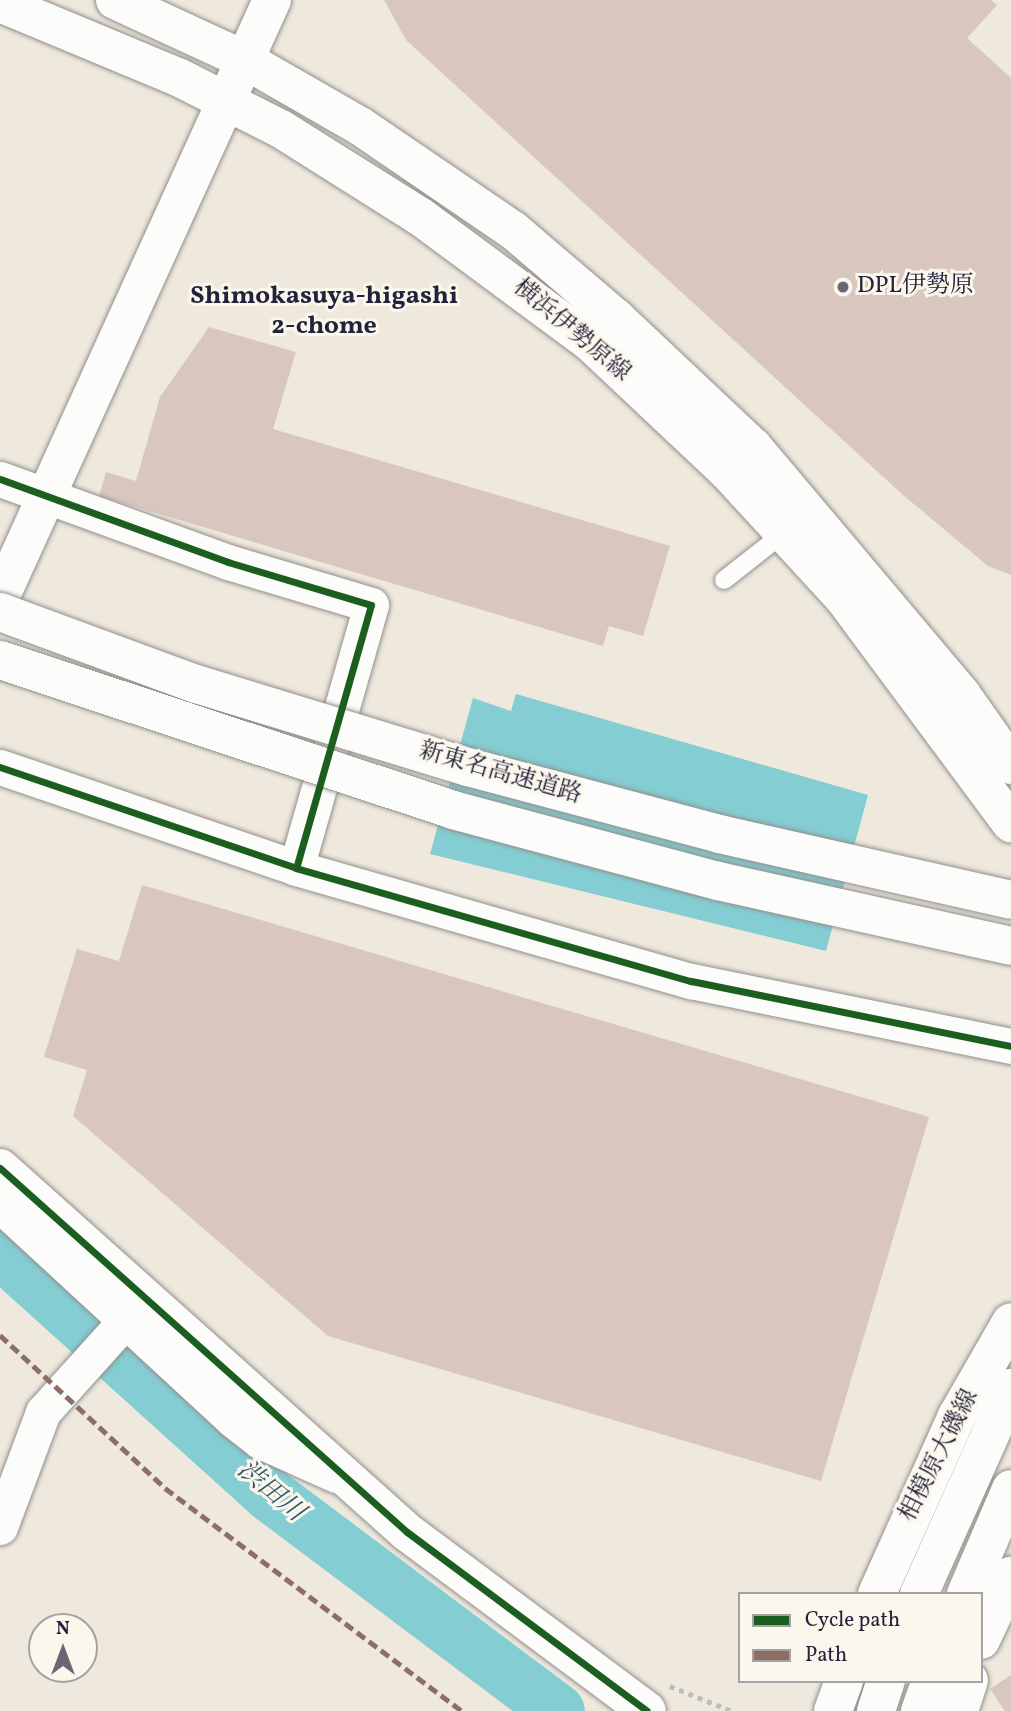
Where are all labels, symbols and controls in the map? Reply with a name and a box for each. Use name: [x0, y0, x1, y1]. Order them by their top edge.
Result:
place label: DPL伊勢原: [857, 273, 974, 301]
street label: 横浜伊勢原線: [507, 274, 635, 388]
marker: DPL伊勢原: [835, 279, 851, 295]
district label: Shimokasuya-higashi 2-chome: [190, 281, 458, 342]
street label: 新東名高速道路: [415, 737, 585, 811]
street label: 相模原大磯線: [894, 1385, 986, 1527]
water label: 渋田川: [230, 1455, 310, 1529]
legend: [738, 1592, 983, 1683]
text: Cycle path: [805, 1606, 900, 1635]
north arrow: [28, 1613, 98, 1683]
text: N: [56, 1616, 70, 1642]
text: Path: [805, 1641, 847, 1670]

